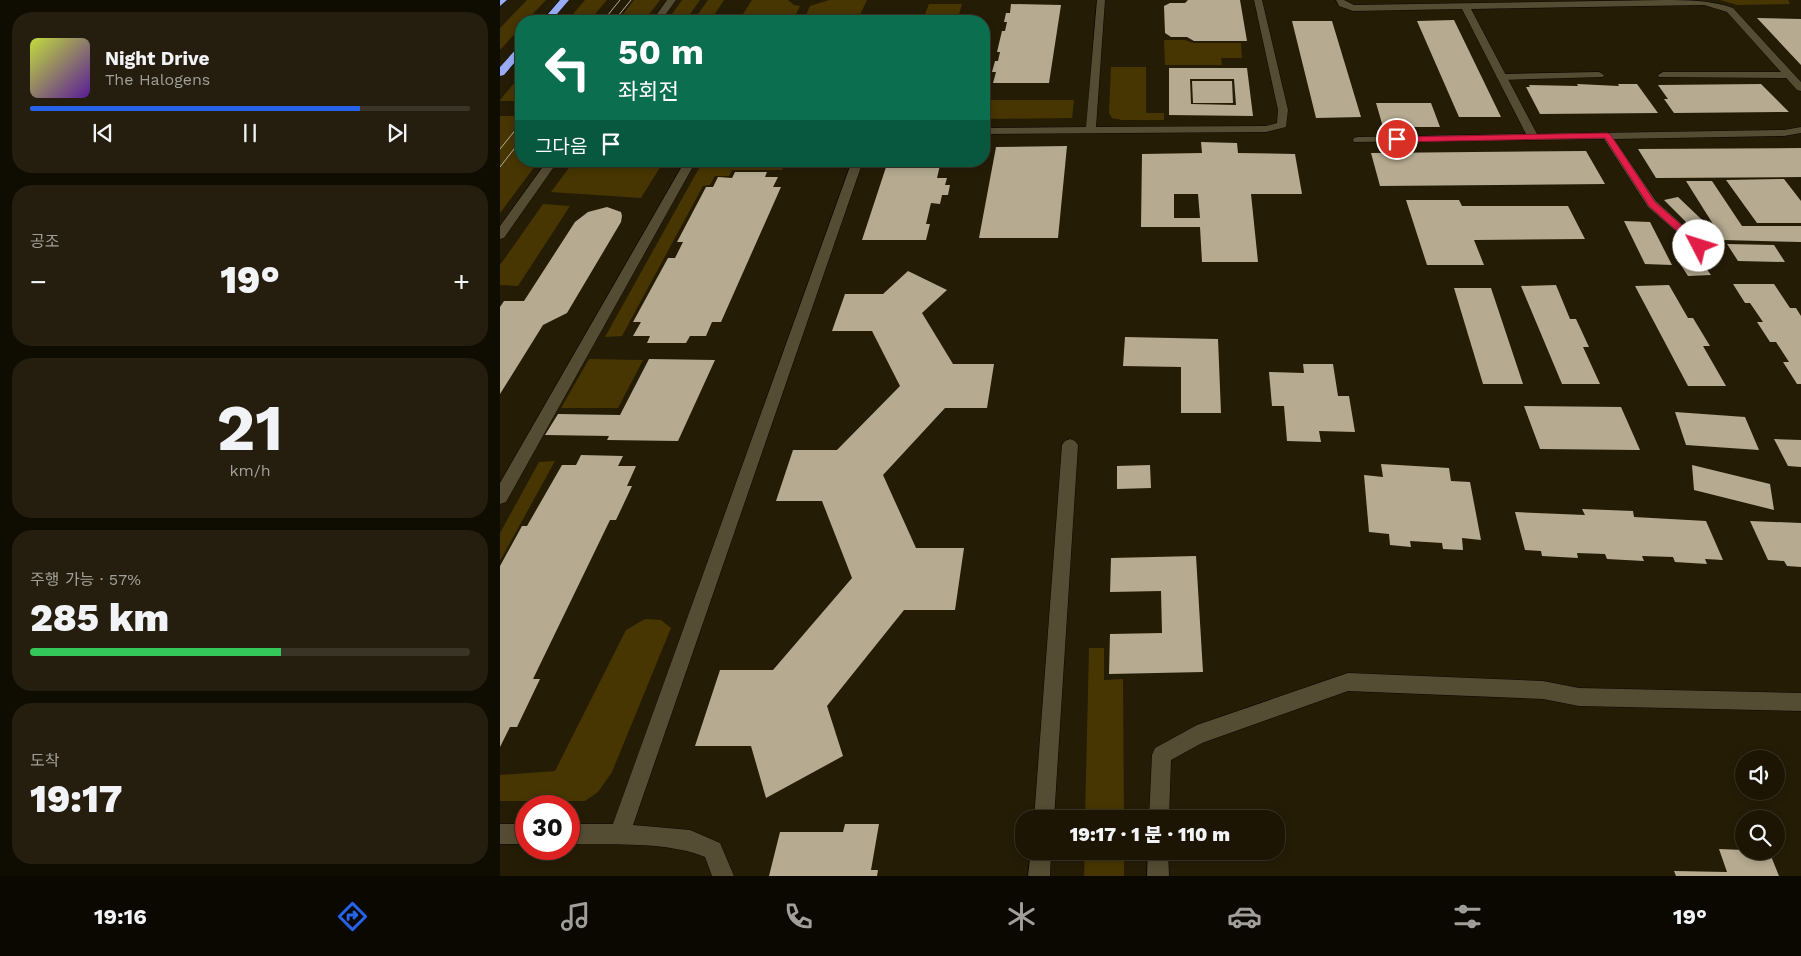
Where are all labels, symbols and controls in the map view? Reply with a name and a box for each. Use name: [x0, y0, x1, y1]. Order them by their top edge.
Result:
text: 50 m: [618, 31, 704, 73]
icon: left: [535, 35, 600, 100]
text: Night Drive: [105, 47, 210, 70]
text: The Halogens: [105, 70, 210, 89]
text: 좌회전: [618, 79, 679, 104]
pin: [1376, 118, 1418, 160]
icon: previous: [89, 119, 117, 147]
icon: pause: [236, 119, 264, 147]
icon: next: [383, 119, 411, 147]
icon: arrive: [1383, 125, 1411, 153]
icon: arrive: [597, 130, 625, 158]
text: 그다음: [535, 135, 587, 158]
position arrow: [1672, 219, 1724, 271]
text: 공조: [30, 232, 59, 251]
text: 19°: [220, 258, 280, 302]
text: −: [30, 265, 47, 298]
text: +: [453, 265, 470, 298]
text: 21: [217, 390, 283, 466]
text: km/h: [229, 461, 271, 480]
text: 주행 가능 · 57%: [30, 570, 141, 589]
text: 285 km: [30, 596, 169, 640]
map controls: [1735, 750, 1785, 860]
button: sound: [1735, 750, 1785, 800]
text: 도착: [30, 751, 59, 770]
text: 19:17: [30, 777, 123, 821]
speed limit sign: 30: [515, 795, 580, 860]
button: search: [1735, 810, 1785, 860]
text: 19:17 · 1 분 · 110 m: [1070, 823, 1230, 846]
icon: directions: [335, 899, 370, 934]
icon: music: [558, 899, 593, 934]
icon: phone: [781, 899, 816, 934]
icon: climate: [1004, 899, 1039, 934]
icon: car: [1227, 899, 1262, 934]
icon: filters: [1450, 899, 1485, 934]
text: 19:16: [94, 904, 147, 929]
text: 19°: [1673, 904, 1707, 929]

